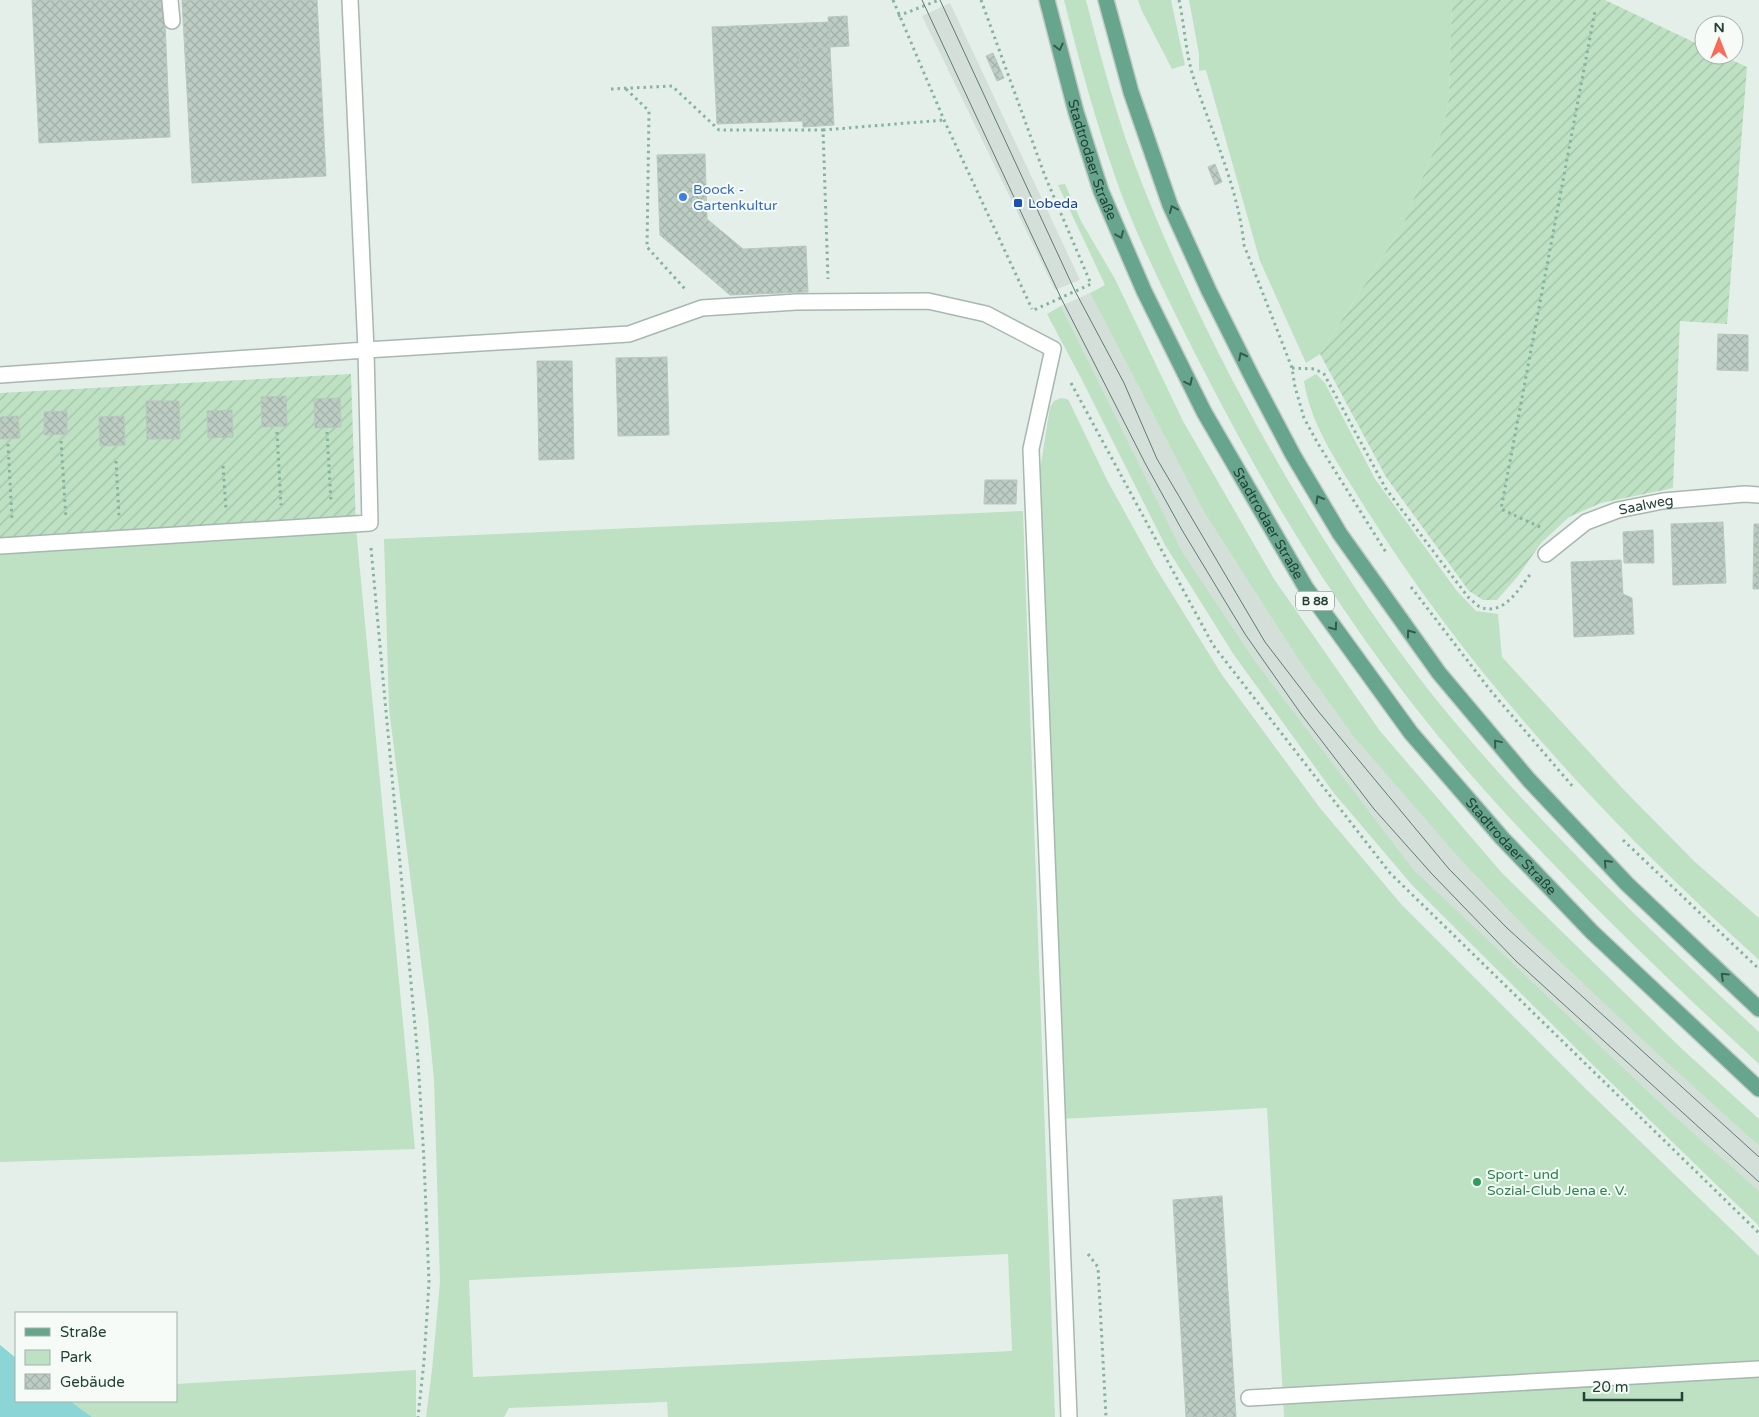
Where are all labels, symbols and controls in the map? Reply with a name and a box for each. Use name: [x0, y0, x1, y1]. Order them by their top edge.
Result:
north arrow: [1694, 15, 1744, 65]
text: N: [1713, 19, 1725, 36]
one-way arrow: [1054, 43, 1064, 51]
street label: Stadtrodaer Straße: [1065, 97, 1121, 223]
place label: Boock - Gartenkultur: [693, 181, 778, 214]
marker: Boock - Gartenkultur: [677, 191, 689, 203]
place label: Lobeda: [1028, 195, 1078, 212]
marker: Lobeda: [1012, 197, 1024, 209]
one-way arrow: [1168, 205, 1179, 214]
one-way arrow: [1113, 230, 1124, 239]
one-way arrow: [1238, 353, 1248, 362]
one-way arrow: [1183, 377, 1193, 386]
street label: Stadtrodaer Straße: [1229, 464, 1308, 582]
street label: Saalweg: [1617, 492, 1674, 518]
one-way arrow: [1316, 496, 1326, 505]
road number: B 88: [1296, 592, 1334, 610]
one-way arrow: [1328, 621, 1337, 631]
one-way arrow: [1407, 630, 1417, 639]
one-way arrow: [1495, 740, 1503, 749]
street label: Stadtrodaer Straße: [1462, 794, 1560, 898]
one-way arrow: [1604, 860, 1613, 869]
one-way arrow: [1720, 973, 1729, 982]
place label: Sport- und Sozial-Club Jena e. V.: [1487, 1166, 1627, 1199]
marker: Sport- und Sozial-Club Jena e. V.: [1471, 1176, 1483, 1188]
legend: [15, 1312, 178, 1402]
text: Straße: [60, 1323, 106, 1341]
text: Park: [60, 1348, 92, 1366]
scale bar: [1584, 1370, 1682, 1402]
text: Gebäude: [60, 1373, 125, 1391]
text: 20 m: [1592, 1378, 1629, 1396]

